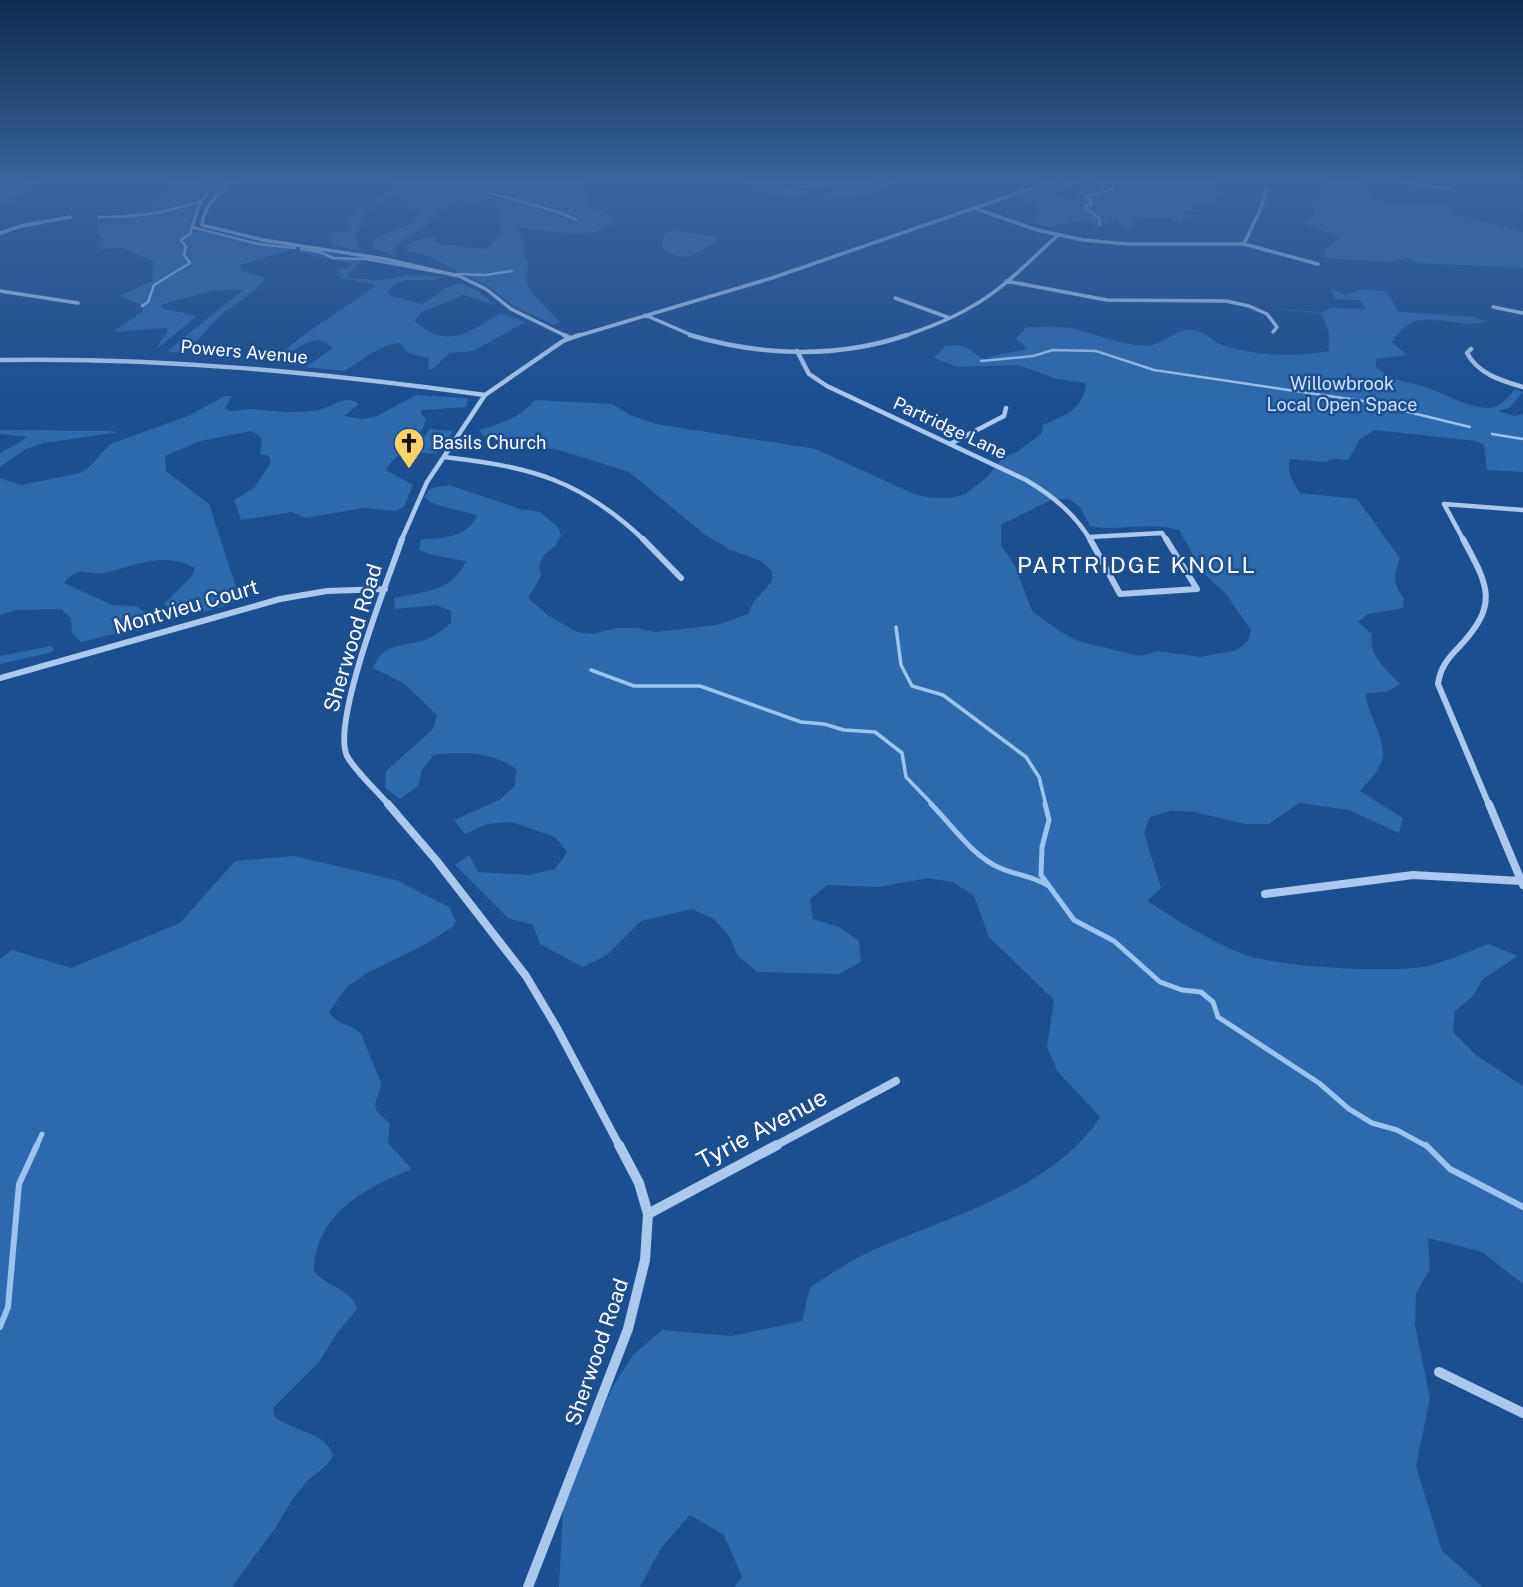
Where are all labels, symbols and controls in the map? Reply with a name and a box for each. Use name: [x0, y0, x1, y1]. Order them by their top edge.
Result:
street label: Powers Avenue: [180, 335, 309, 368]
park label: Willowbrook Local Open Space: [1267, 373, 1417, 415]
street label: Partridge Lane: [890, 392, 1010, 463]
church icon: Basils Church: [392, 426, 426, 470]
place label: Basils Church: [432, 432, 547, 453]
district label: PARTRIDGE KNOLL: [1017, 551, 1257, 578]
street label: Sherwood Road: [318, 561, 387, 715]
street label: Montvieu Court: [110, 574, 261, 639]
street label: Tyrie Avenue: [692, 1082, 831, 1174]
street label: Sherwood Road: [560, 1275, 633, 1429]

